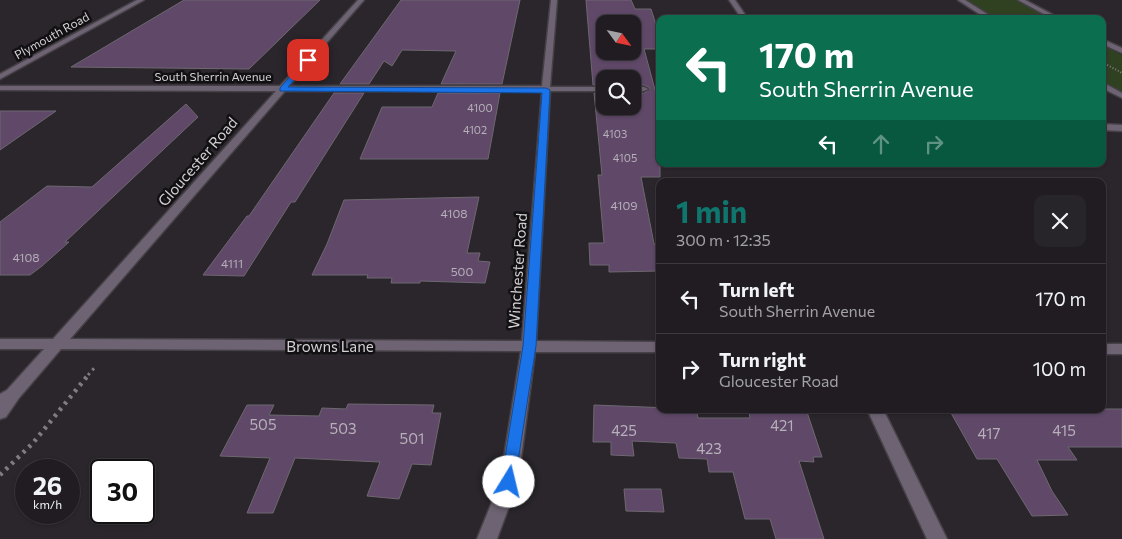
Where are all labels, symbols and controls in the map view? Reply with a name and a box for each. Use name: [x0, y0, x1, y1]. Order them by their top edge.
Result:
street label: Plymouth Road: [12, 9, 91, 61]
north arrow: [596, 15, 641, 60]
map controls: [596, 15, 641, 115]
text: 170 m: [759, 32, 854, 75]
icon: left: [676, 35, 741, 100]
pin: [287, 39, 329, 81]
icon: arrive: [294, 46, 322, 74]
street label: South Sherrin Avenue: [154, 69, 272, 83]
button: search: [596, 70, 641, 115]
text: South Sherrin Avenue: [759, 75, 974, 102]
house number: 4100: [467, 101, 493, 114]
street label: Gloucester Road: [154, 113, 241, 210]
house number: 4102: [463, 123, 487, 136]
house number: 4103: [603, 127, 627, 140]
icon: left: [814, 130, 842, 158]
icon: ahead: [867, 130, 895, 158]
icon: right: [920, 130, 948, 158]
house number: 4105: [613, 151, 637, 164]
text: 1 min: [676, 192, 747, 229]
button: close: [1034, 195, 1086, 247]
house number: 4109: [610, 198, 638, 212]
house number: 4108: [440, 206, 468, 220]
street label: Winchester Road: [504, 212, 530, 330]
text: 300 m · 12:35: [676, 230, 771, 249]
house number: 4108: [12, 250, 40, 264]
house number: 4111: [221, 256, 243, 270]
house number: 500: [451, 264, 473, 278]
text: Turn left: [719, 278, 794, 301]
icon: left: [676, 285, 704, 313]
text: 170 m: [1035, 287, 1086, 310]
text: South Sherrin Avenue: [719, 301, 875, 320]
street label: Browns Lane: [286, 337, 374, 355]
text: Turn right: [719, 348, 806, 371]
icon: right: [676, 355, 704, 383]
text: 100 m: [1033, 357, 1086, 380]
text: Gloucester Road: [719, 371, 839, 390]
house number: 505: [249, 415, 277, 433]
house number: 421: [770, 416, 794, 434]
house number: 503: [330, 419, 356, 437]
house number: 425: [611, 421, 637, 439]
house number: 415: [1052, 421, 1076, 439]
house number: 417: [978, 424, 1001, 442]
house number: 501: [400, 429, 424, 447]
house number: 423: [696, 439, 722, 457]
position arrow: [482, 455, 534, 507]
speed limit sign: 30: [90, 459, 155, 524]
text: 26: [33, 470, 62, 500]
text: km/h: [33, 497, 62, 511]

